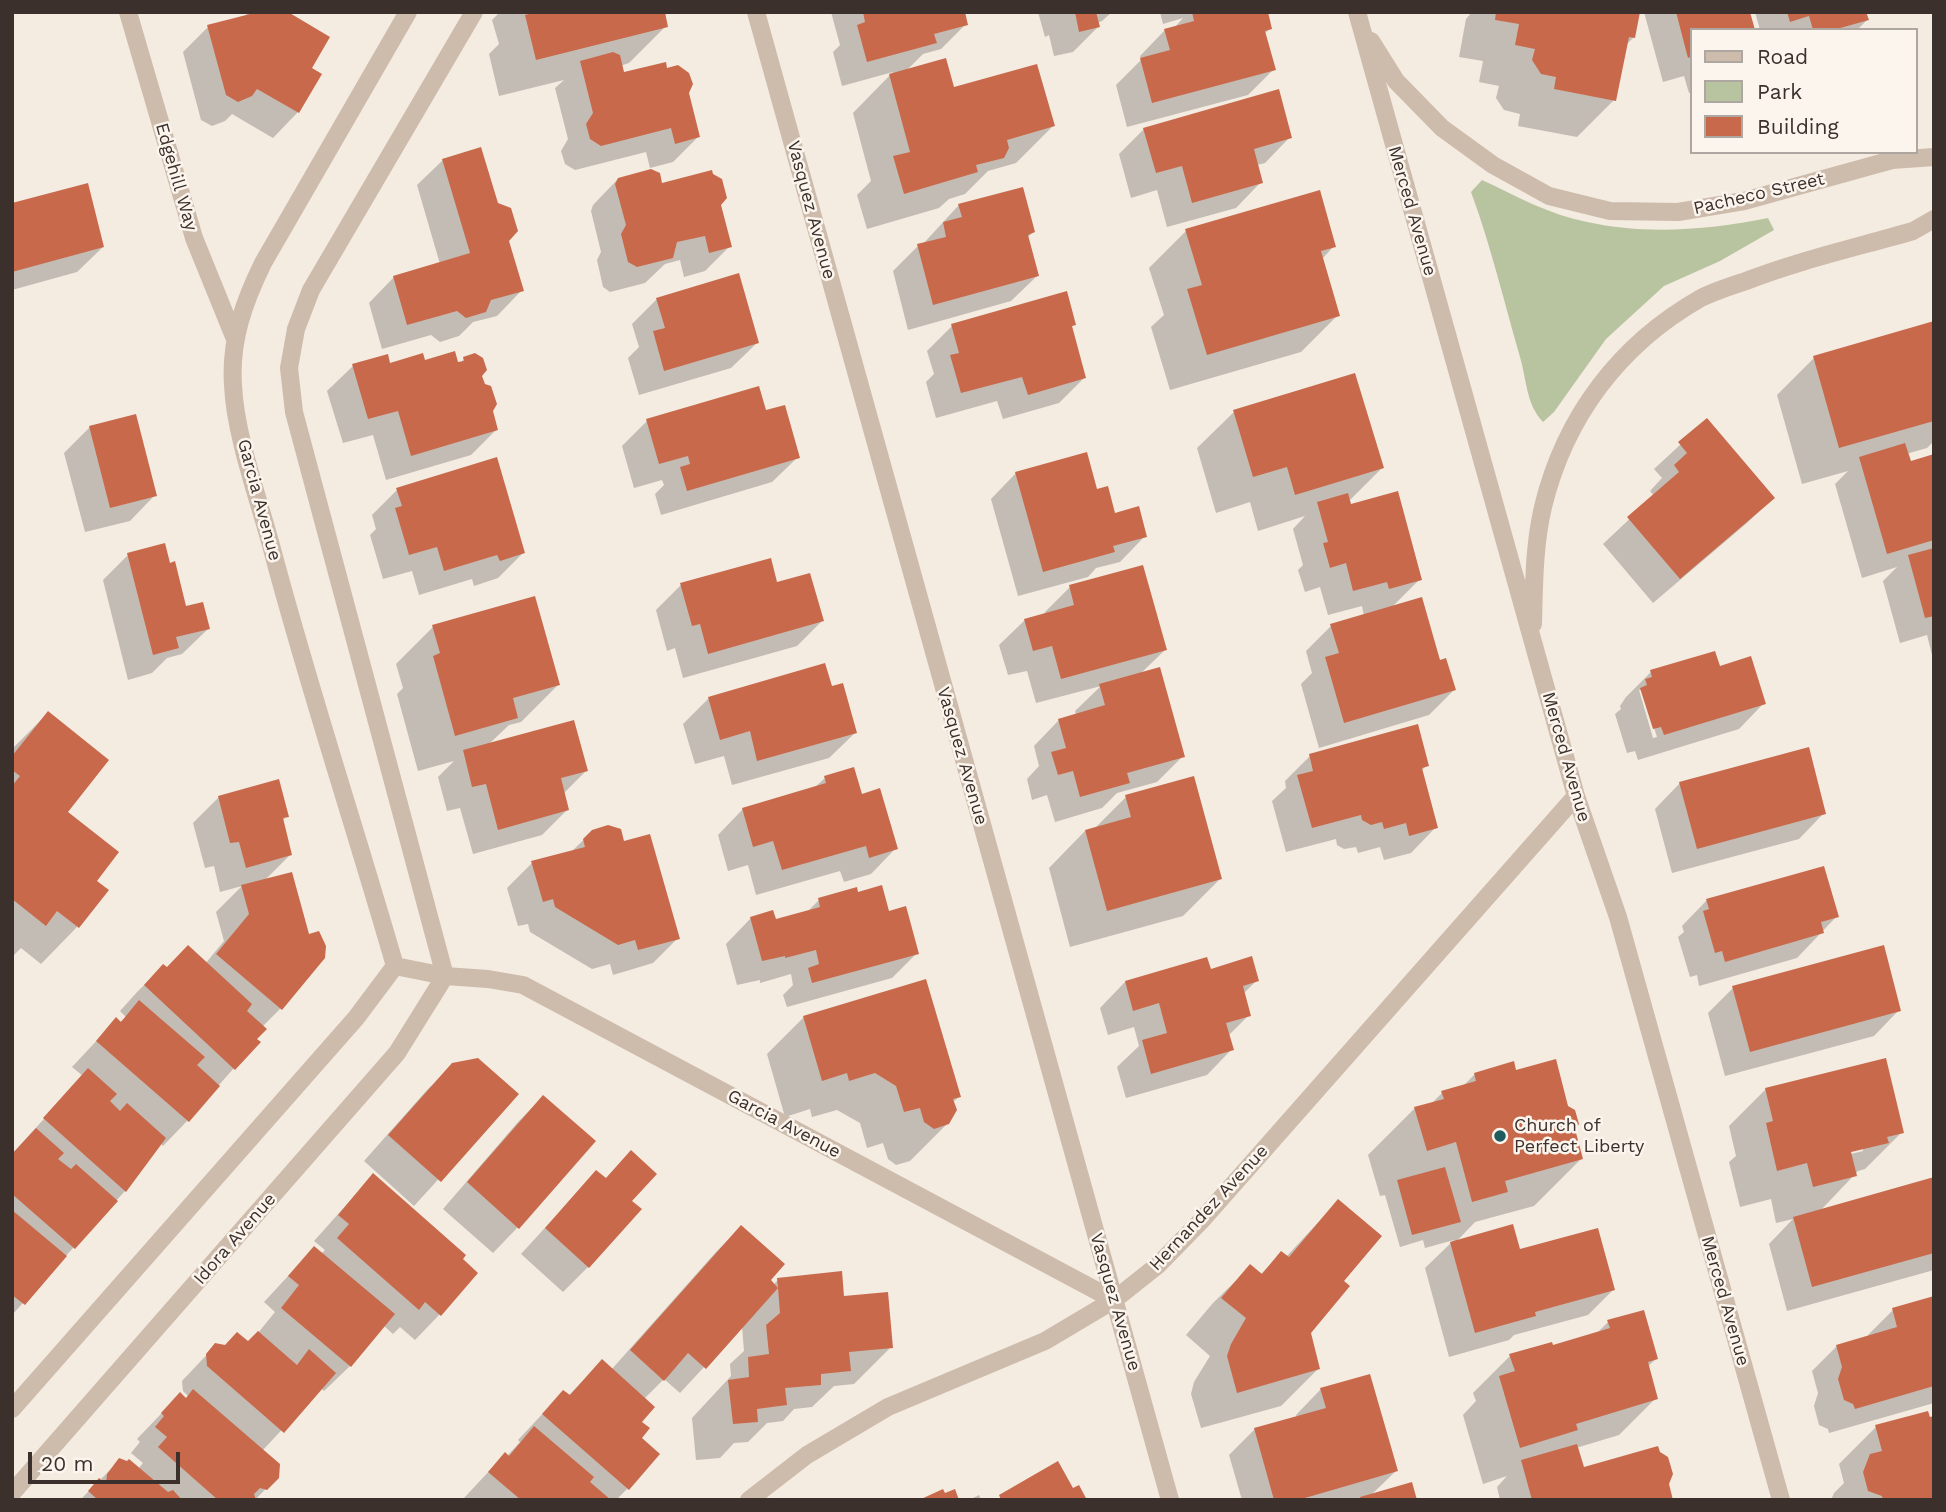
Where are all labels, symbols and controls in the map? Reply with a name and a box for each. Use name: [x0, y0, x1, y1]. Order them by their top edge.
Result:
legend: [1690, 28, 1918, 154]
text: Road: [1757, 44, 1808, 69]
text: Park: [1757, 79, 1802, 104]
text: Building: [1757, 114, 1839, 139]
street label: Edgehill Way: [150, 121, 202, 233]
street label: Vasquez Avenue: [782, 138, 840, 282]
street label: Merced Avenue: [1383, 144, 1441, 278]
street label: Pacheco Street: [1691, 168, 1827, 220]
street label: Garcia Avenue: [232, 437, 286, 563]
street label: Vasquez Avenue: [932, 685, 992, 827]
street label: Merced Avenue: [1537, 690, 1595, 824]
street label: Garcia Avenue: [724, 1085, 844, 1163]
place label: Church of Perfect Liberty: [1514, 1115, 1644, 1158]
marker: Church of Perfect Liberty: [1492, 1128, 1508, 1144]
street label: Hernandez Avenue: [1145, 1141, 1273, 1275]
street label: Idora Avenue: [189, 1189, 281, 1289]
street label: Vasquez Avenue: [1085, 1231, 1145, 1373]
street label: Merced Avenue: [1696, 1234, 1754, 1368]
scale bar: [32, 1438, 184, 1482]
text: 20 m: [41, 1451, 93, 1476]

